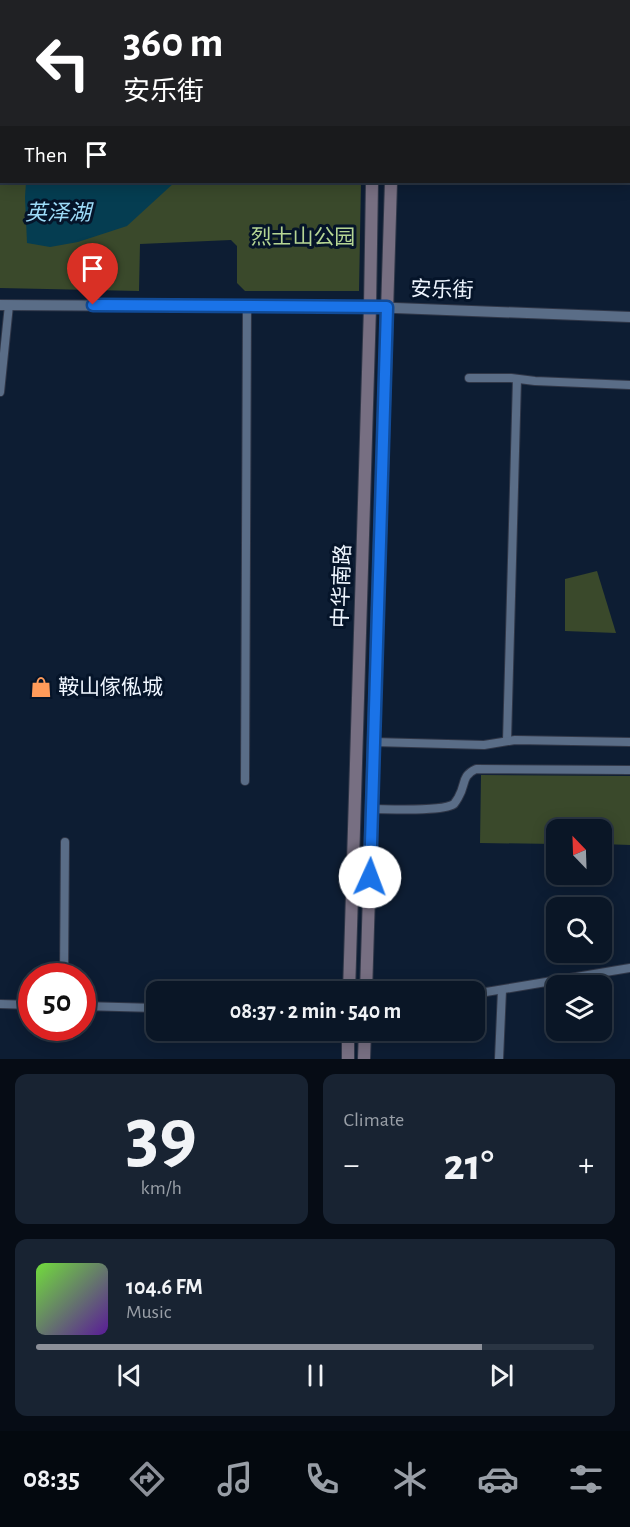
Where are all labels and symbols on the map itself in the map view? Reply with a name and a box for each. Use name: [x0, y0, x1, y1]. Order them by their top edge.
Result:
water label: 英泽湖: [25, 201, 94, 224]
park label: 烈士山公园: [251, 226, 356, 248]
pin: [67, 243, 118, 305]
street label: 安乐街: [410, 277, 474, 302]
street label: 中华南路: [329, 544, 354, 628]
shop icon: 鞍山傢俬城: [29, 675, 53, 699]
place label: 鞍山傢俬城: [58, 676, 163, 698]
north arrow: [546, 819, 612, 885]
position arrow: [338, 845, 402, 909]
speed limit sign: 50: [18, 963, 96, 1041]

